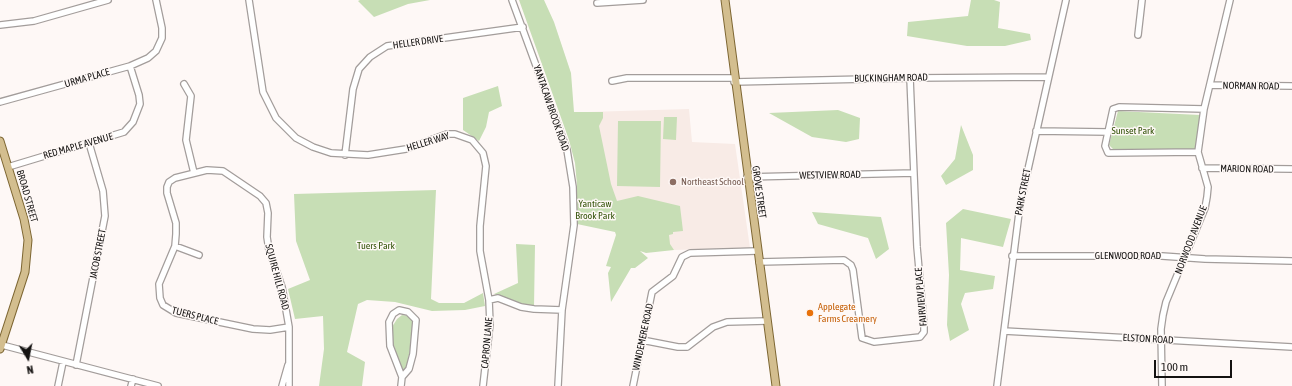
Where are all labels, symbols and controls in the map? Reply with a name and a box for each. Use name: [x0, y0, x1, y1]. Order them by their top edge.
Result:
street label: HELLER DRIVE: [392, 33, 444, 51]
street label: YANTACAW BROOK ROAD: [531, 63, 571, 153]
street label: URMA PLACE: [63, 66, 111, 90]
street label: BUCKINGHAM ROAD: [854, 71, 928, 85]
street label: NORMAN ROAD: [1222, 80, 1280, 92]
park label: Sunset Park: [1112, 125, 1154, 137]
street label: RED MAPLE AVENUE: [42, 130, 114, 162]
street label: HELLER WAY: [405, 130, 451, 154]
street label: MARION ROAD: [1220, 163, 1274, 175]
street label: GROVE STREET: [749, 165, 769, 219]
street label: BROAD STREET: [14, 168, 40, 224]
street label: WESTVIEW ROAD: [799, 168, 861, 182]
street label: PARK STREET: [1013, 168, 1033, 216]
place label: Northeast School: [681, 176, 744, 188]
marker: Northeast School: [668, 177, 678, 187]
park label: Yanticaw Brook Park: [575, 198, 615, 222]
street label: NORWOOD AVENUE: [1172, 204, 1210, 276]
street label: JACOB STREET: [87, 228, 109, 280]
park label: Tuers Park: [357, 240, 395, 252]
street label: SQUIRE HILL ROAD: [262, 243, 292, 311]
street label: GLENWOOD ROAD: [1095, 250, 1161, 262]
street label: FAIRVIEW PLACE: [912, 267, 930, 327]
place label: Applegate Farms Creamery: [818, 301, 877, 324]
street label: WINDEMERE ROAD: [630, 302, 656, 372]
street label: TUERS PLACE: [170, 304, 220, 328]
marker: Applegate Farms Creamery: [805, 308, 815, 318]
street label: CAPRON LANE: [479, 317, 495, 369]
street label: ELSTON ROAD: [1122, 332, 1174, 346]
north arrow: [8, 338, 48, 378]
scale bar: [1156, 352, 1234, 378]
text: 100 m: [1161, 360, 1188, 374]
text: N: [26, 363, 34, 376]

